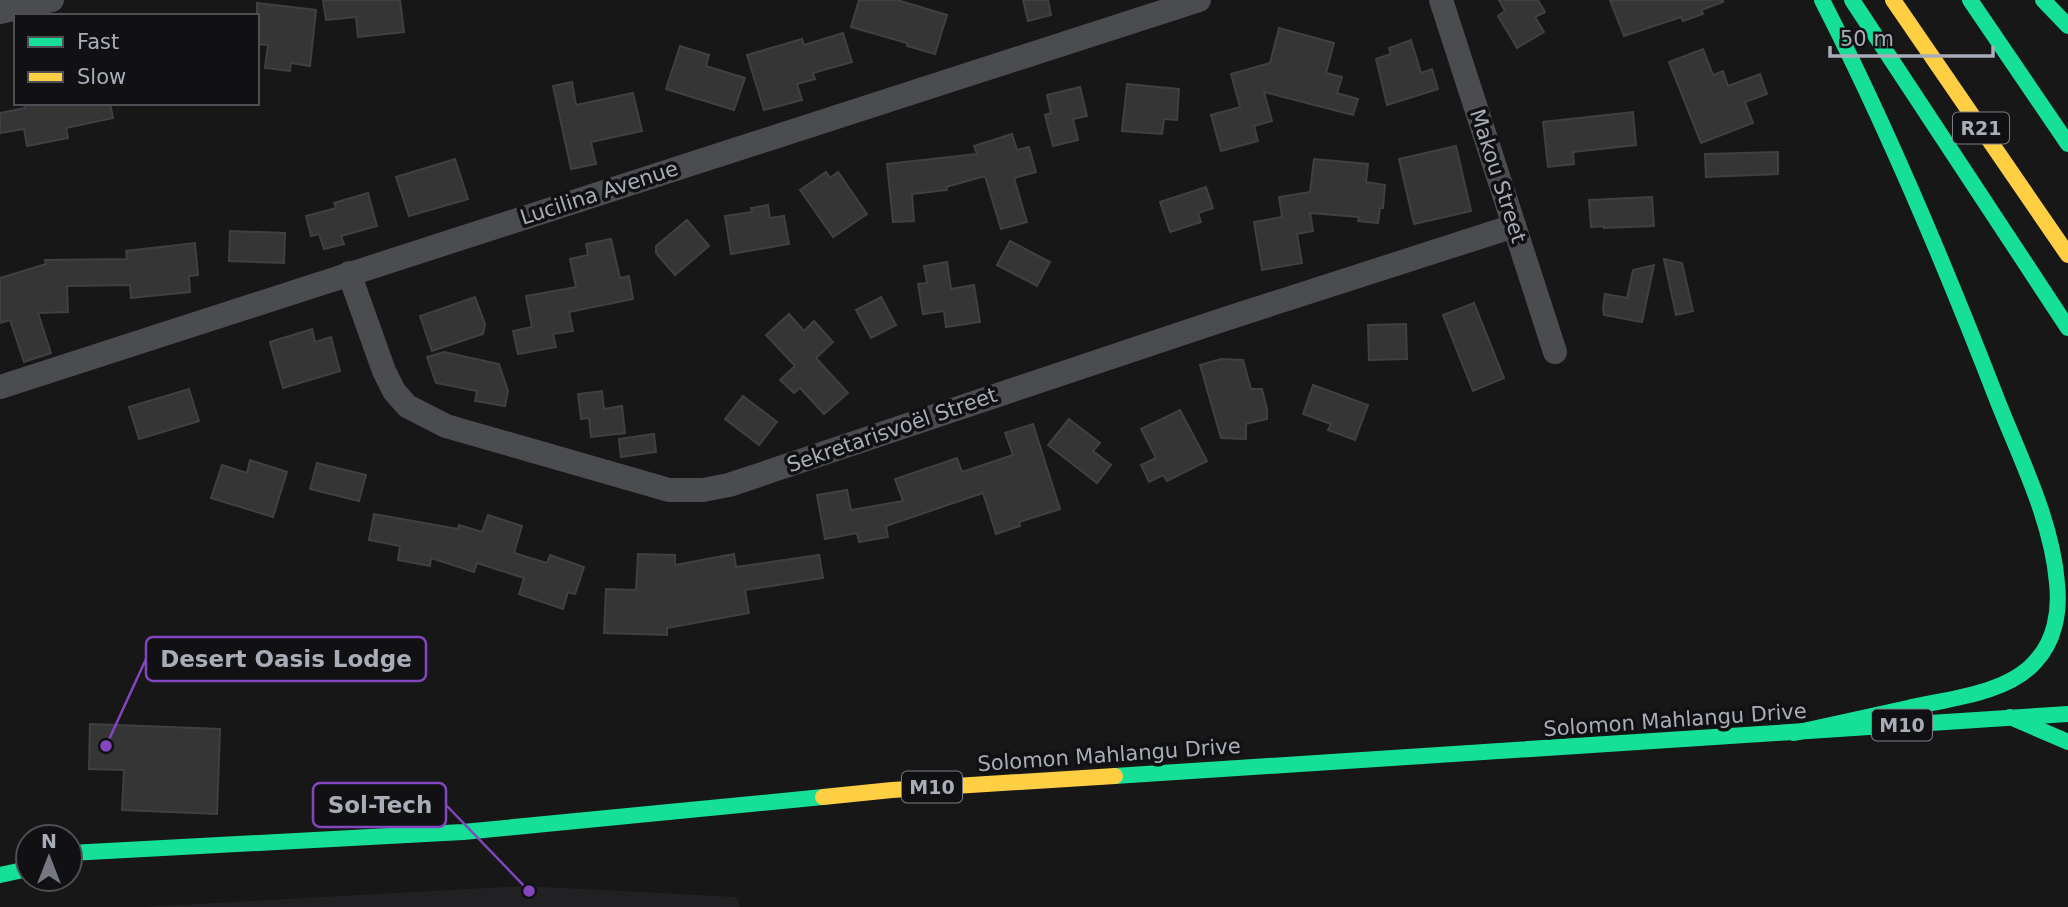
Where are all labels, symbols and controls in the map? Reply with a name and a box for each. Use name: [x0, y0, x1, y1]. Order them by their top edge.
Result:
legend: [14, 14, 259, 105]
scale bar: [1830, 14, 1993, 58]
text: 50 m: [1840, 27, 1894, 51]
text: Fast: [77, 30, 119, 54]
text: Slow: [77, 65, 126, 89]
street label: Makou Street: [1465, 106, 1531, 246]
road number: R21: [1953, 112, 2009, 144]
street label: Lucilina Avenue: [517, 156, 681, 230]
street label: Sekretarisvoël Street: [784, 383, 1000, 477]
callout: Desert Oasis Lodge: [146, 637, 426, 681]
text: Desert Oasis Lodge: [160, 646, 412, 672]
street label: Solomon Mahlangu Drive: [1543, 699, 1807, 741]
road number: M10: [1872, 710, 1932, 740]
street label: Solomon Mahlangu Drive: [977, 734, 1241, 776]
road number: M10: [902, 772, 962, 802]
callout: Sol-Tech: [313, 783, 446, 827]
text: Sol-Tech: [328, 792, 432, 818]
north arrow: [14, 823, 84, 893]
text: N: [41, 830, 57, 852]

